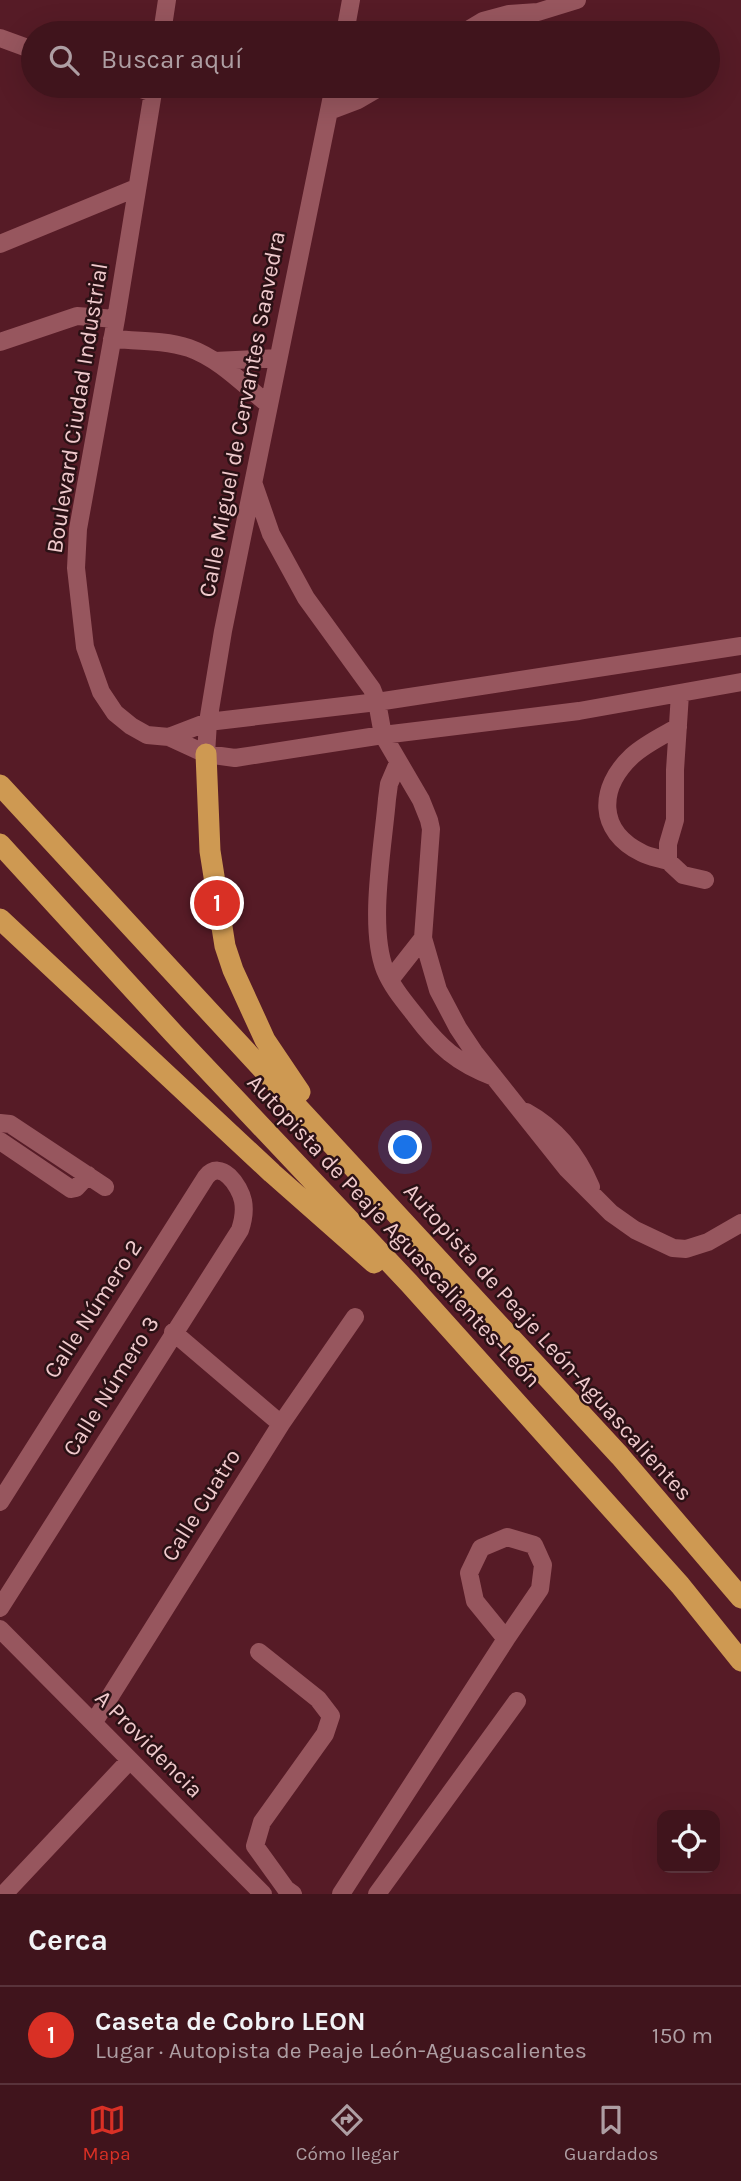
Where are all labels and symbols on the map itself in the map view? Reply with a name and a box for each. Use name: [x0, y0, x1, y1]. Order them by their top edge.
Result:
street label: Calle Miguel de Cervantes Saavedra: [193, 229, 291, 599]
street label: Boulevard Ciudad Industrial: [41, 261, 113, 555]
pin: 1: [194, 877, 240, 929]
street label: Autopista de Peaje Aguascalientes-León: [242, 1069, 546, 1393]
your location: [388, 1130, 422, 1164]
street label: Autopista de Peaje León-Aguascalientes: [398, 1178, 698, 1506]
street label: Calle Número 2: [38, 1235, 148, 1383]
street label: Calle Número 3: [57, 1311, 165, 1461]
street label: Calle Cuatro: [156, 1444, 246, 1566]
street label: A Providencia: [89, 1684, 209, 1804]

